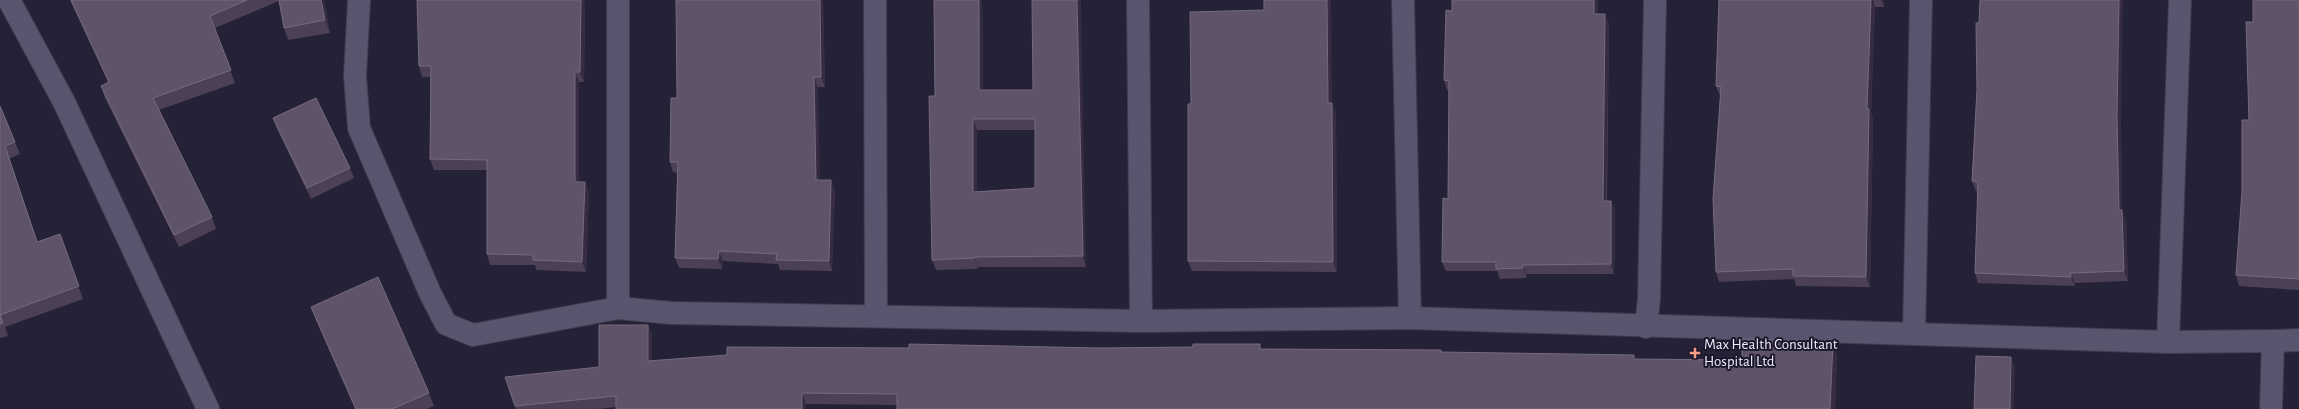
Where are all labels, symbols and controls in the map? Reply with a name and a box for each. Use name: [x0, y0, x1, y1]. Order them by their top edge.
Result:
place label: Max Health Consultant Hospital Ltd: [1704, 337, 1838, 369]
marker: Max Health Consultant Hospital Ltd: [1689, 347, 1701, 359]

